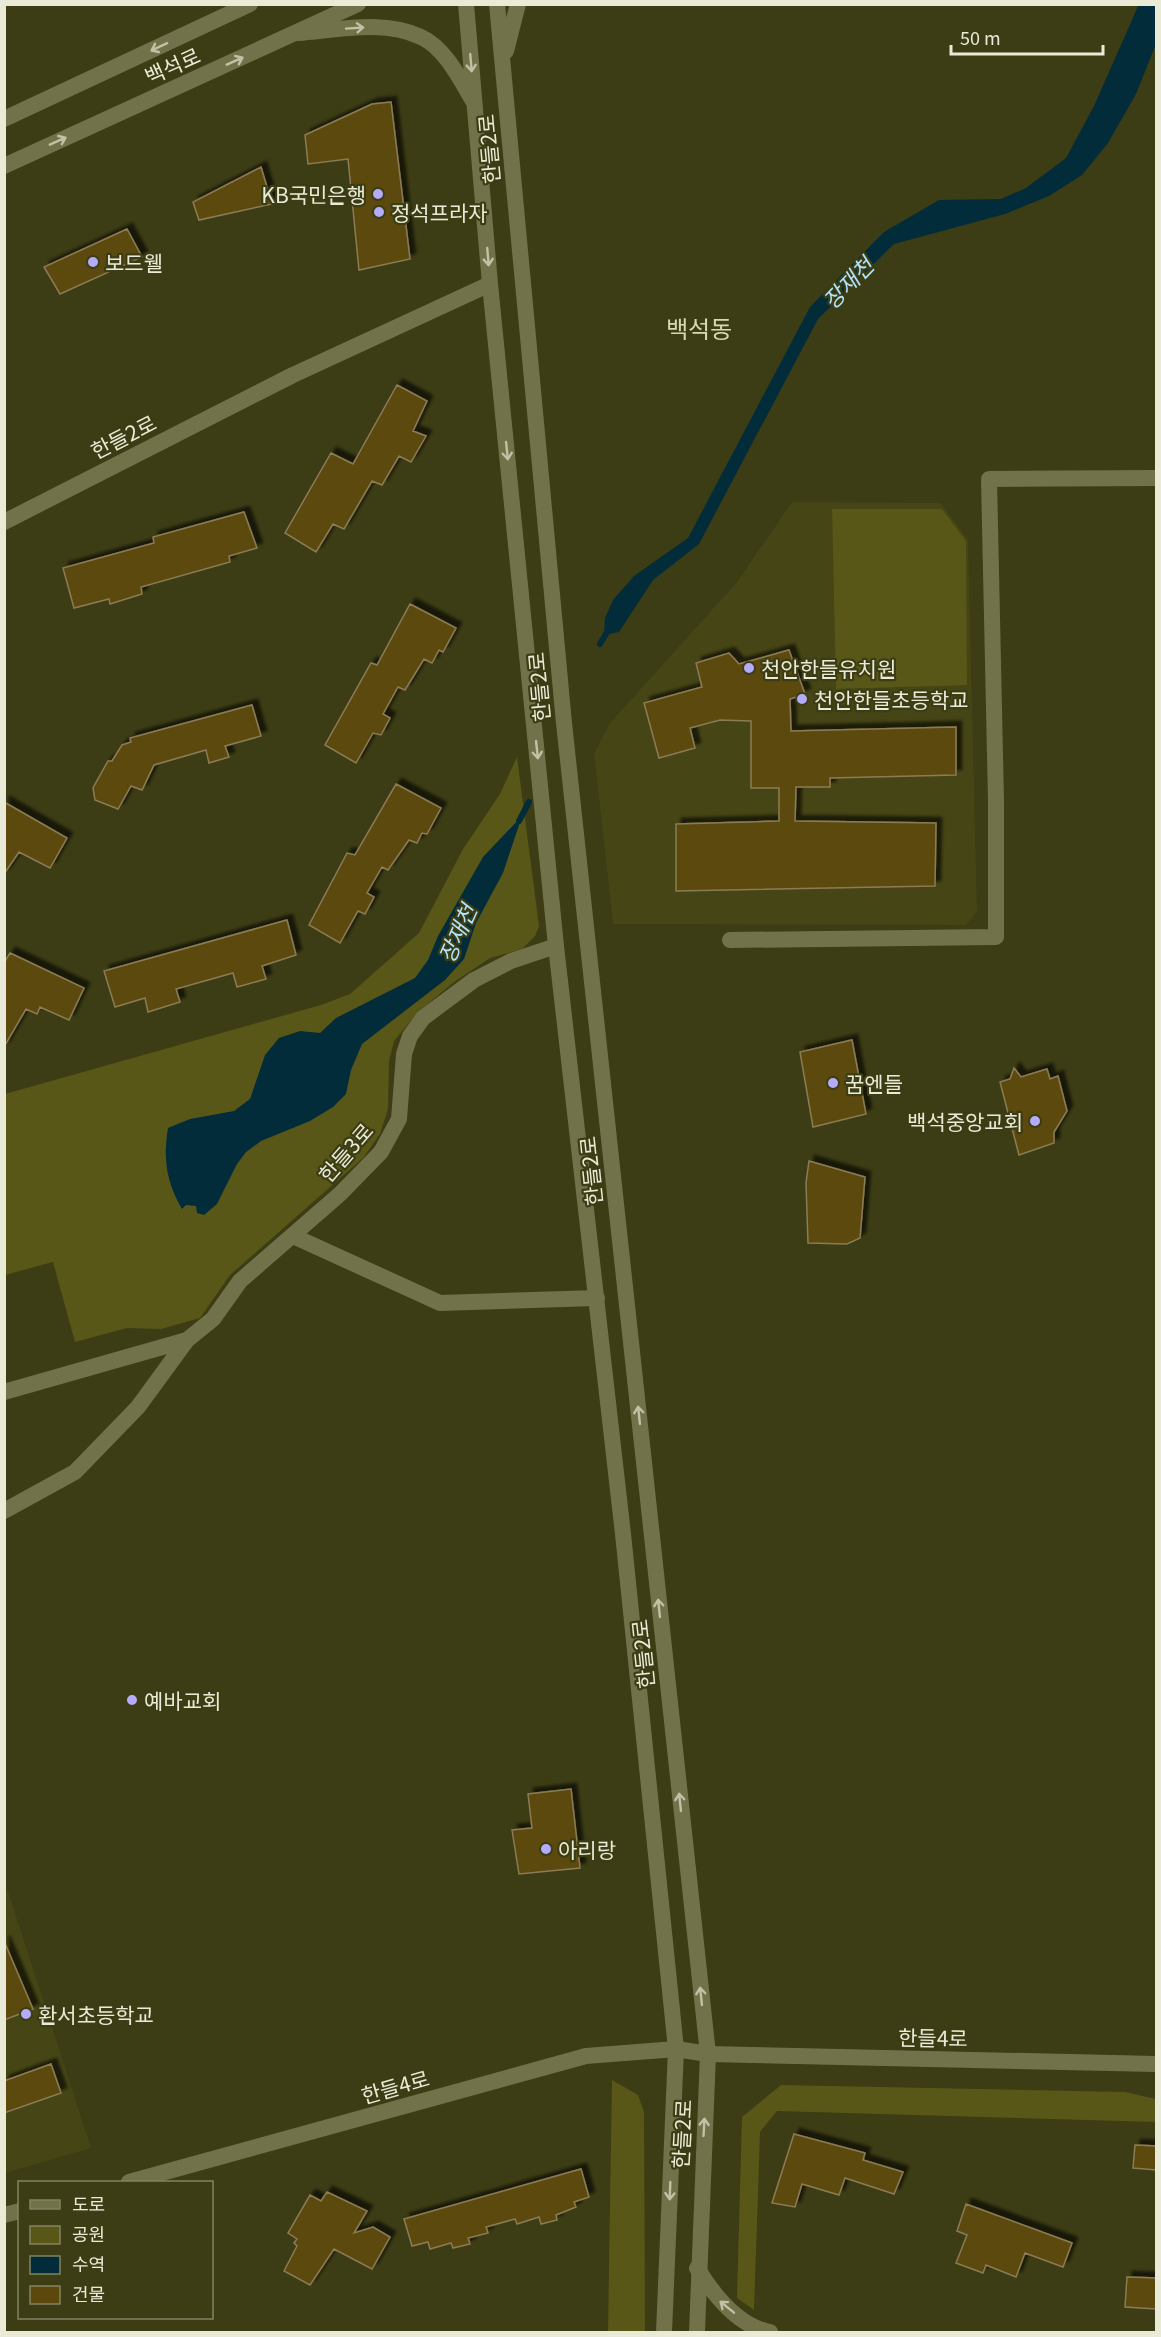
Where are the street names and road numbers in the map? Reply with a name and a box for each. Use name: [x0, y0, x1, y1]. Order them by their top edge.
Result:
street label: 백석로: [139, 40, 205, 90]
street label: 한들2로: [470, 113, 506, 185]
street label: 한들2로: [85, 407, 161, 465]
street label: 한들2로: [520, 651, 556, 723]
street label: 한들3로: [311, 1116, 379, 1188]
street label: 한들2로: [571, 1135, 609, 1207]
street label: 한들2로: [623, 1618, 661, 1690]
street label: 한들4로: [898, 2021, 968, 2053]
street label: 한들4로: [357, 2062, 433, 2110]
street label: 한들2로: [664, 2098, 698, 2170]

